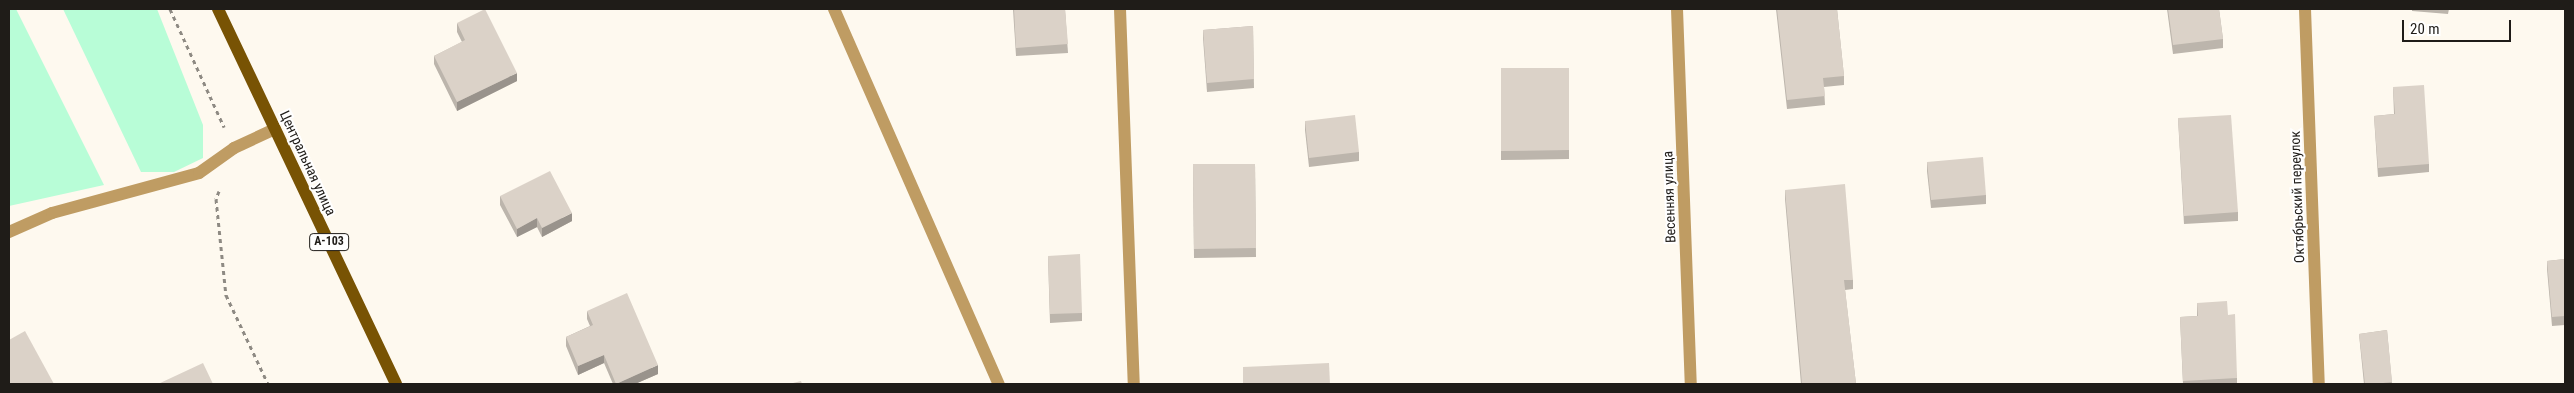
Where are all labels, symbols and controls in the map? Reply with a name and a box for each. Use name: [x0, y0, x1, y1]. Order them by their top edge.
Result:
scale bar: [2404, 10, 2513, 42]
text: 20 m: [2410, 20, 2440, 38]
street label: Центральная улица: [276, 108, 340, 218]
street label: Октябрьский переулок: [2286, 131, 2308, 263]
street label: Весенняя улица: [1659, 151, 1679, 243]
road number: А-103: [309, 232, 349, 252]

